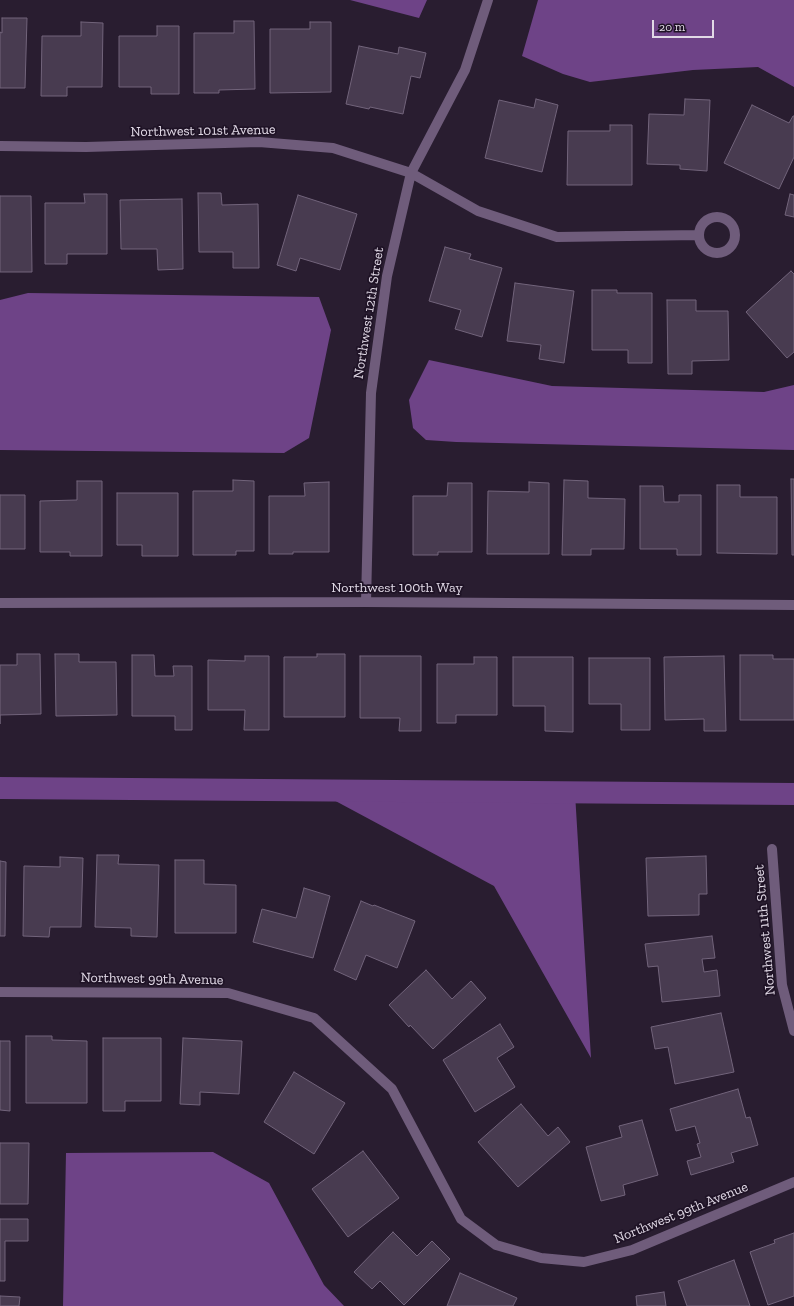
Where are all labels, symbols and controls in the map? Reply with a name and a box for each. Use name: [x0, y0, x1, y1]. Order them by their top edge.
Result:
scale bar: [654, 12, 716, 38]
text: 20 m: [659, 20, 685, 34]
street label: Northwest 101st Avenue: [130, 121, 276, 141]
street label: Northwest 12th Street: [350, 246, 388, 380]
street label: Northwest 100th Way: [331, 580, 463, 596]
street label: Northwest 11th Street: [751, 864, 779, 996]
street label: Northwest 99th Avenue: [80, 969, 224, 989]
street label: Northwest 99th Avenue: [612, 1178, 750, 1248]

